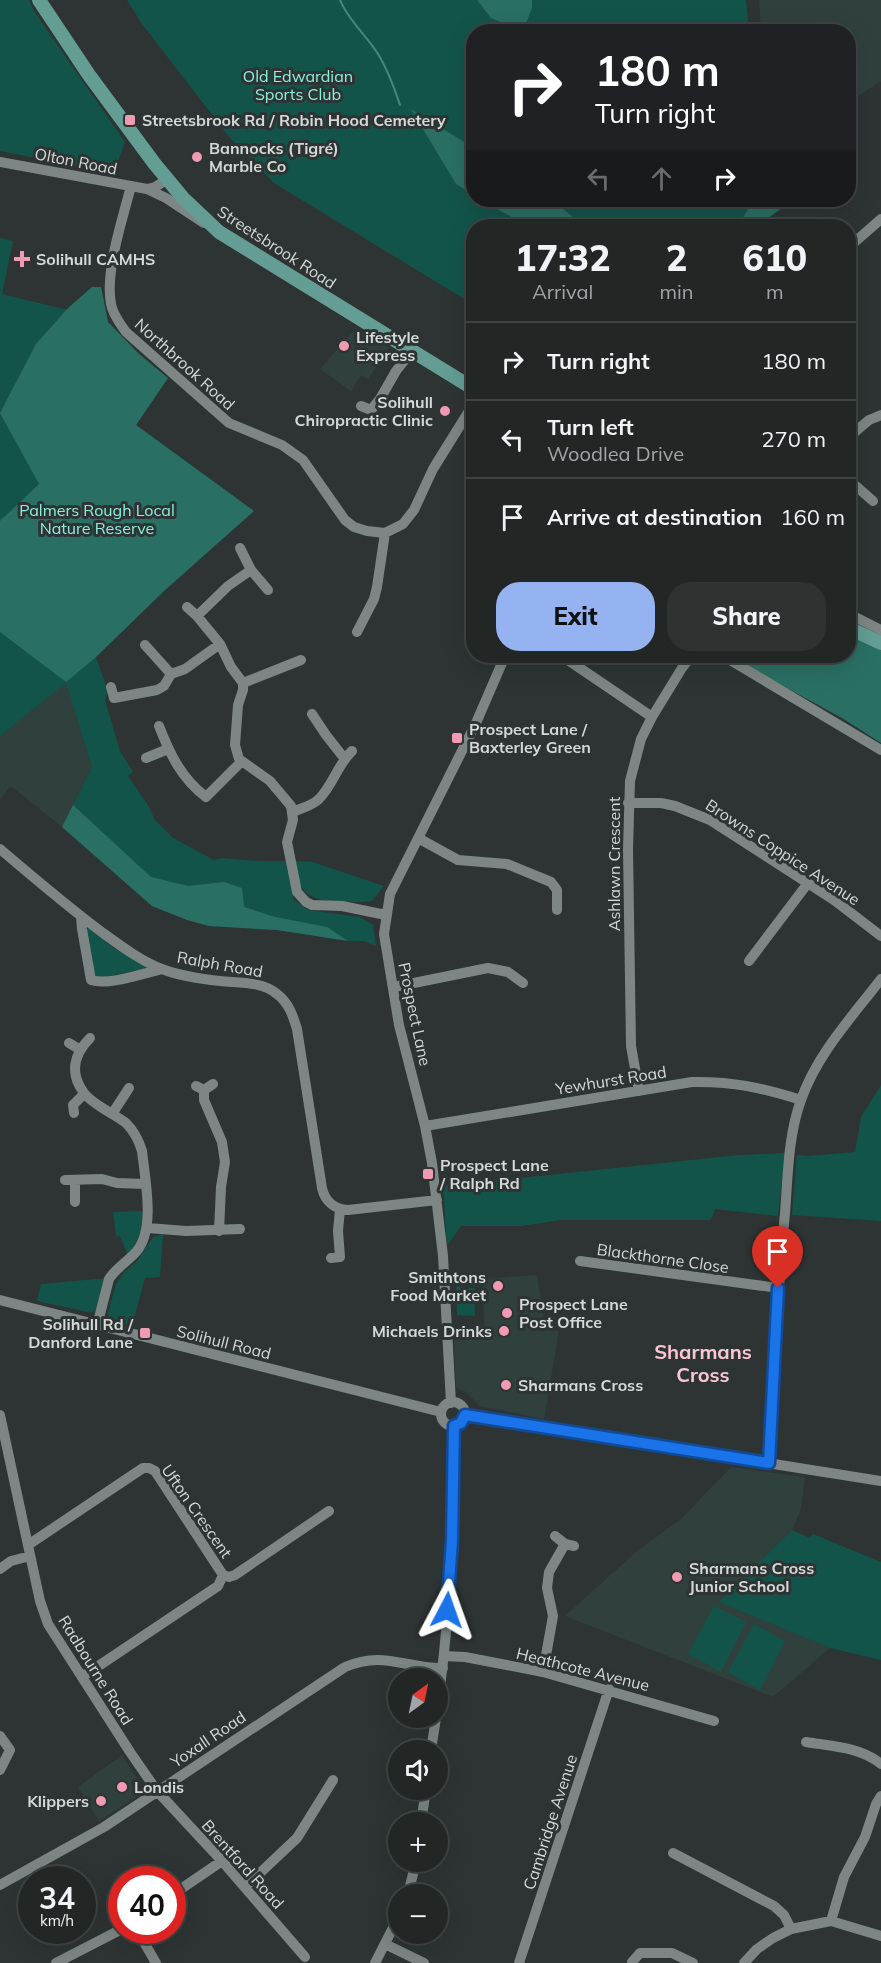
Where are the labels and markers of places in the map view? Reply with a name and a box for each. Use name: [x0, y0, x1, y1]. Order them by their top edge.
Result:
place label: Streetsbrook Rd / Robin Hood Cemetery: [142, 110, 446, 130]
marker: Streetsbrook Rd / Robin Hood Cemetery: [123, 113, 137, 127]
place label: Bannocks (Tigré) Marble Co: [209, 138, 339, 176]
marker: Bannocks (Tigré) Marble Co: [190, 150, 204, 164]
place label: Solihull CAMHS: [36, 249, 155, 269]
marker: Solihull CAMHS: [13, 250, 31, 268]
place label: Lifestyle Express: [356, 327, 420, 365]
marker: Lifestyle Express: [337, 339, 351, 353]
place label: Solihull Chiropractic Clinic: [295, 392, 433, 430]
marker: Solihull Chiropractic Clinic: [438, 404, 452, 418]
place label: Prospect Lane / Baxterley Green: [469, 719, 591, 757]
marker: Prospect Lane / Baxterley Green: [450, 731, 464, 745]
place label: Prospect Lane / Ralph Rd: [439, 1155, 549, 1193]
marker: Prospect Lane / Ralph Rd: [421, 1167, 435, 1181]
pin: [752, 1226, 803, 1288]
place label: Smithtons Food Market: [390, 1267, 486, 1305]
marker: Smithtons Food Market: [491, 1279, 505, 1293]
place label: Prospect Lane Post Office: [519, 1294, 628, 1332]
marker: Prospect Lane Post Office: [500, 1306, 514, 1320]
place label: Solihull Rd / Danford Lane: [28, 1314, 134, 1352]
place label: Michaels Drinks: [372, 1321, 492, 1341]
marker: Michaels Drinks: [497, 1324, 511, 1338]
marker: Solihull Rd / Danford Lane: [138, 1326, 152, 1340]
place label: Sharmans Cross: [518, 1375, 643, 1395]
marker: Sharmans Cross: [499, 1378, 513, 1392]
place label: Sharmans Cross Junior School: [689, 1558, 814, 1596]
marker: Sharmans Cross Junior School: [670, 1570, 684, 1584]
place label: Londis: [134, 1777, 184, 1797]
marker: Londis: [115, 1780, 129, 1794]
place label: Klippers: [27, 1791, 89, 1811]
marker: Klippers: [94, 1794, 108, 1808]

